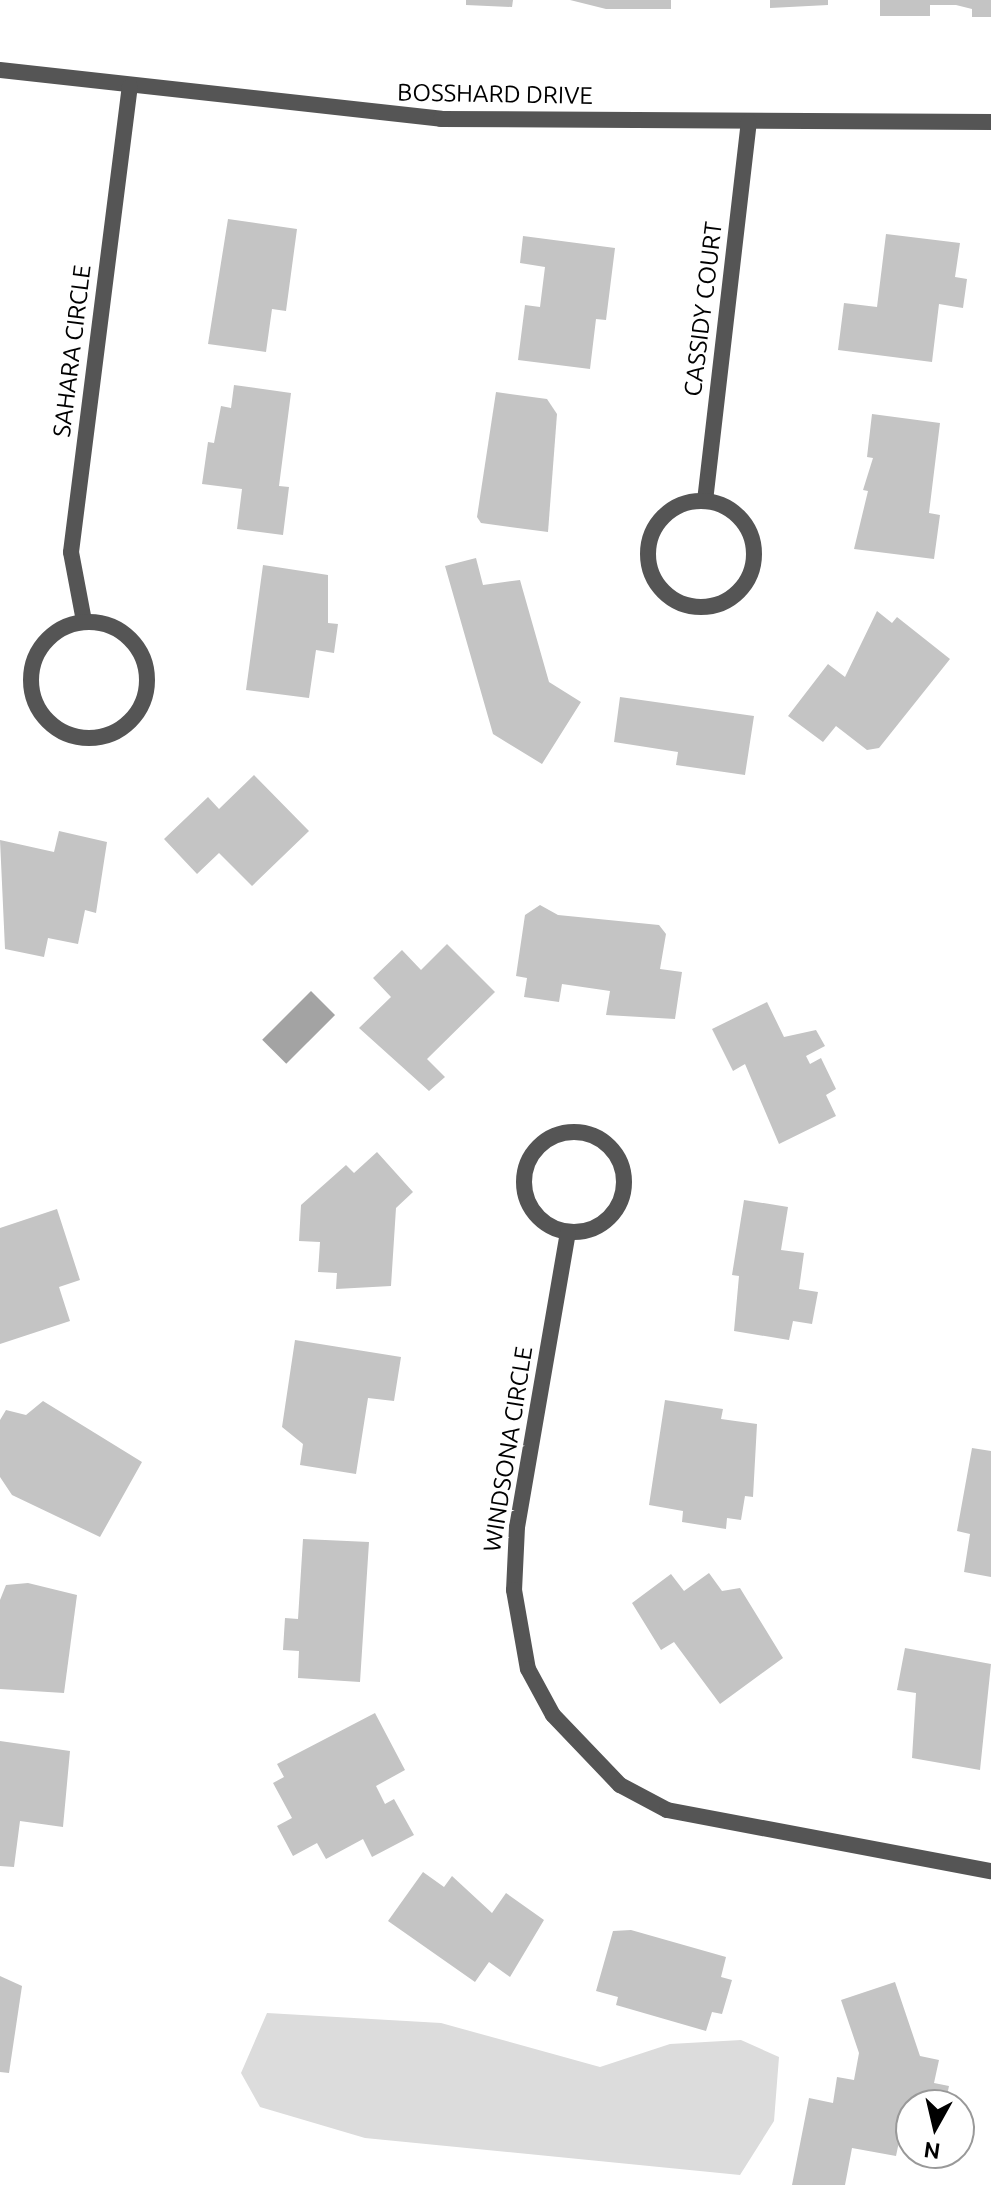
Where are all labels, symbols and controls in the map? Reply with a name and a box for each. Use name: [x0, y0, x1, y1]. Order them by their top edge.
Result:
street label: BOSSHARD DRIVE: [397, 78, 593, 110]
street label: CASSIDY COURT: [678, 220, 728, 398]
street label: SAHARA CIRCLE: [47, 263, 97, 439]
street label: WINDSONA CIRCLE: [478, 1344, 538, 1554]
north arrow: [895, 2089, 975, 2169]
text: N: [922, 2138, 942, 2165]

